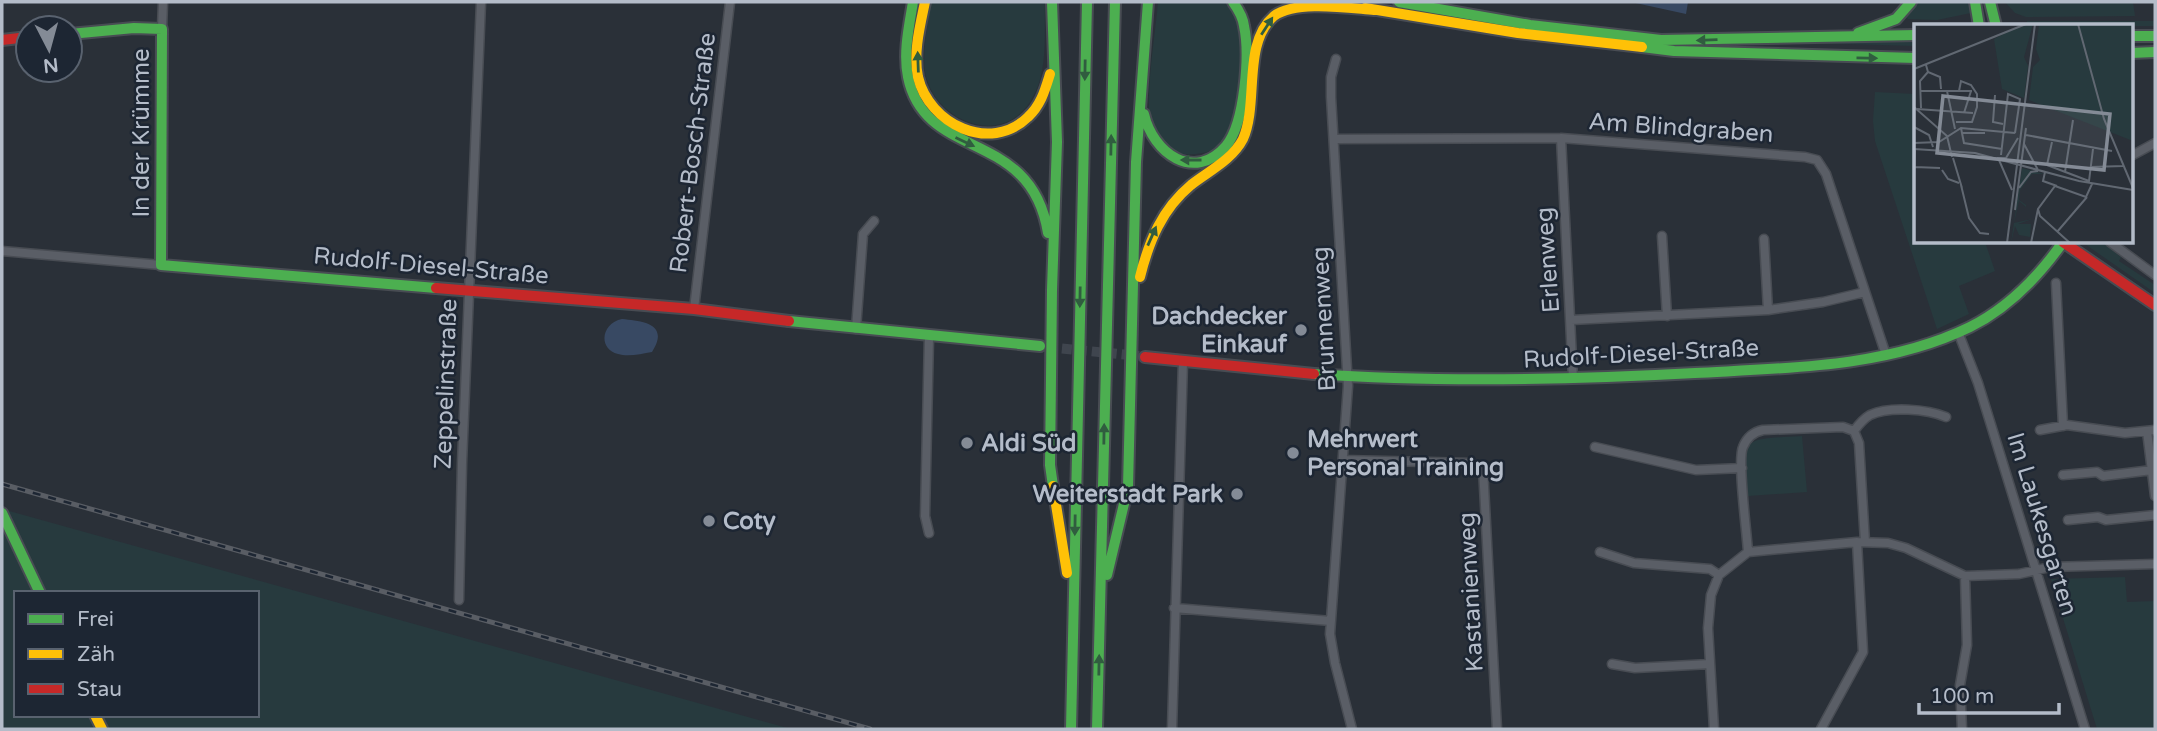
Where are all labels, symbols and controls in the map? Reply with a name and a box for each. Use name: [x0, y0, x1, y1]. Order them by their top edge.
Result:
north arrow: [14, 14, 84, 84]
one-way arrow: [1260, 16, 1273, 36]
inset map: [1914, 24, 2132, 243]
street label: Robert-Bosch-Straße: [664, 31, 722, 275]
one-way arrow: [1696, 34, 1718, 45]
street label: In der Krümme: [127, 48, 156, 218]
one-way arrow: [912, 51, 924, 73]
one-way arrow: [1856, 52, 1878, 64]
text: N: [42, 53, 59, 77]
one-way arrow: [1080, 59, 1091, 81]
street label: Am Blindgraben: [1588, 107, 1774, 149]
one-way arrow: [1105, 133, 1117, 155]
one-way arrow: [955, 136, 975, 148]
one-way arrow: [1180, 154, 1202, 166]
street label: Erlenweg: [1530, 206, 1566, 314]
one-way arrow: [1146, 226, 1158, 246]
street label: Rudolf-Diesel-Straße: [312, 241, 550, 291]
street label: Brunnenweg: [1306, 246, 1342, 392]
one-way arrow: [1074, 287, 1086, 309]
street label: Zeppelinstraße: [429, 298, 463, 470]
place label: Dachdecker Einkauf: [1151, 302, 1288, 359]
marker: Dachdecker Einkauf: [1293, 322, 1309, 338]
street label: Rudolf-Diesel-Straße: [1522, 333, 1760, 375]
one-way arrow: [1099, 423, 1110, 445]
place label: Mehrwert Personal Training: [1307, 425, 1504, 482]
place label: Aldi Süd: [981, 429, 1076, 458]
street label: Im Laukesgarten: [2000, 429, 2084, 619]
marker: Aldi Süd: [959, 435, 975, 451]
marker: Mehrwert Personal Training: [1285, 445, 1301, 461]
place label: Weiterstadt Park: [1033, 480, 1223, 509]
marker: Weiterstadt Park: [1229, 486, 1245, 502]
place label: Coty: [723, 507, 776, 536]
street label: Kastanienweg: [1452, 511, 1490, 673]
marker: Coty: [701, 513, 717, 529]
one-way arrow: [1069, 514, 1081, 536]
legend: [14, 591, 259, 717]
text: Frei: [77, 607, 114, 632]
text: Zäh: [77, 642, 115, 667]
one-way arrow: [1093, 653, 1105, 675]
scale bar: [1919, 672, 2059, 716]
text: Stau: [77, 677, 122, 702]
text: 100 m: [1930, 684, 1994, 709]

